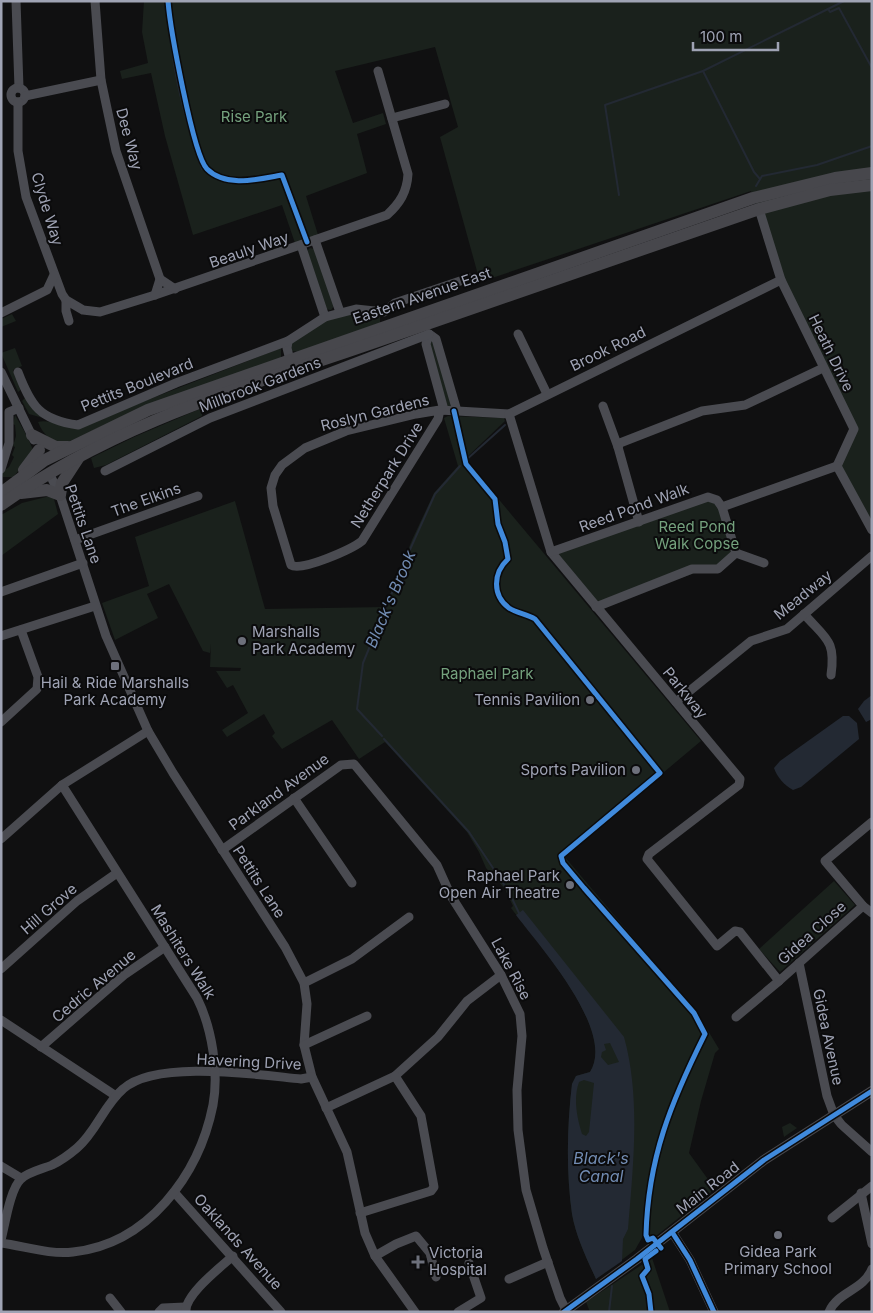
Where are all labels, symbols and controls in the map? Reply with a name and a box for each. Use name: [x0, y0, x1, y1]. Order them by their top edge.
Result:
scale bar: [693, 20, 778, 52]
text: 100 m: [700, 27, 742, 46]
street label: Dee Way: [112, 106, 147, 172]
park label: Rise Park: [221, 107, 288, 126]
street label: Clyde Way: [27, 170, 68, 248]
street label: Beauly Way: [206, 227, 292, 272]
street label: Eastern Avenue East: [350, 263, 494, 328]
street label: Heath Drive: [805, 311, 858, 395]
street label: Brook Road: [567, 322, 649, 375]
street label: Millbrook Gardens: [196, 352, 324, 417]
street label: Pettits Boulevard: [78, 353, 196, 416]
street label: Roslyn Gardens: [319, 390, 431, 435]
street label: Netherpark Drive: [346, 418, 427, 531]
street label: The Elkins: [108, 478, 183, 521]
street label: Reed Pond Walk: [576, 479, 692, 536]
street label: Pettits Lane: [61, 482, 106, 566]
park label: Reed Pond Walk Copse: [655, 517, 739, 553]
water label: Black's Brook: [360, 547, 420, 651]
street label: Meadway: [770, 565, 836, 624]
place label: Marshalls Park Academy: [252, 622, 356, 658]
marker: Marshalls Park Academy: [236, 635, 248, 647]
marker: Hail & Ride Marshalls Park Academy: [109, 660, 121, 672]
street label: Parkway: [659, 663, 712, 723]
park label: Raphael Park: [440, 664, 534, 683]
place label: Hail & Ride Marshalls Park Academy: [41, 673, 189, 709]
place label: Tennis Pavilion: [474, 690, 580, 709]
marker: Tennis Pavilion: [584, 694, 596, 706]
street label: Parkland Avenue: [225, 749, 332, 834]
place label: Sports Pavilion: [520, 760, 626, 779]
marker: Sports Pavilion: [630, 764, 642, 776]
street label: Pettits Lane: [229, 842, 290, 922]
place label: Raphael Park Open Air Theatre: [439, 866, 561, 902]
street label: Hill Grove: [17, 879, 81, 938]
marker: Raphael Park Open Air Theatre: [564, 879, 576, 891]
street label: Gidea Close: [773, 897, 850, 968]
street label: Mashiters Walk: [147, 901, 220, 1003]
street label: Lake Rise: [487, 934, 536, 1003]
street label: Cedric Avenue: [48, 945, 140, 1026]
street label: Gidea Avenue: [809, 987, 848, 1087]
street label: Havering Drive: [196, 1049, 302, 1074]
water label: Black's Canal: [573, 1148, 629, 1186]
street label: Main Road: [672, 1157, 743, 1218]
street label: Oaklands Avenue: [190, 1190, 287, 1294]
marker: Gidea Park Primary School: [772, 1229, 784, 1241]
place label: Gidea Park Primary School: [724, 1242, 832, 1278]
place label: Victoria Hospital: [429, 1243, 487, 1279]
marker: Victoria Hospital: [411, 1255, 425, 1269]

